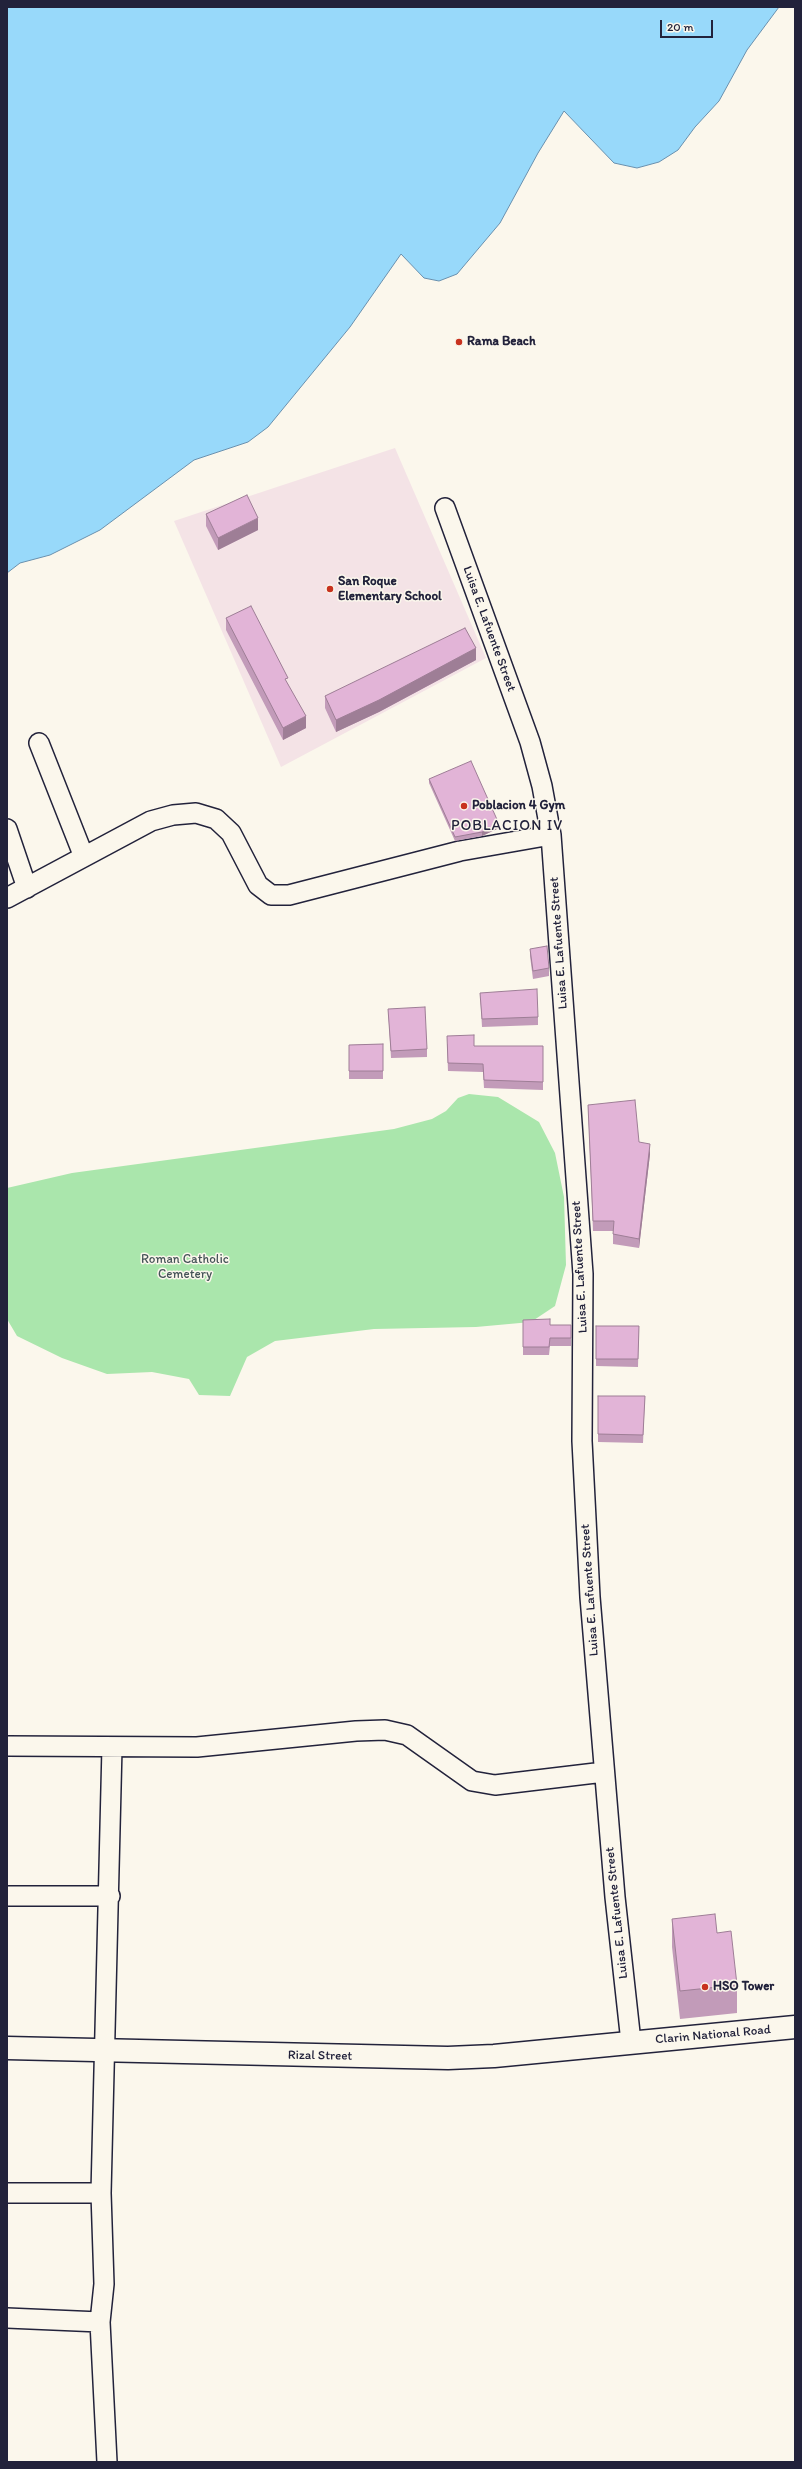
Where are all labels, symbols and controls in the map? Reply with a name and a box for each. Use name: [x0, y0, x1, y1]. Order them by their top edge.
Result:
scale bar: [662, 12, 715, 38]
text: 20 m: [667, 20, 694, 34]
place label: Rama Beach: [467, 334, 536, 350]
marker: Rama Beach: [454, 337, 464, 347]
street label: Luisa E. Lafuente Street: [459, 564, 519, 694]
place label: San Roque Elementary School: [338, 574, 442, 605]
marker: San Roque Elementary School: [325, 584, 335, 594]
place label: Poblacion 4 Gym: [472, 798, 565, 814]
marker: Poblacion 4 Gym: [459, 801, 469, 811]
district label: POBLACION IV: [451, 817, 563, 835]
street label: Luisa E. Lafuente Street: [547, 876, 571, 1010]
street label: Luisa E. Lafuente Street: [569, 1200, 591, 1334]
park label: Roman Catholic Cemetery: [141, 1252, 229, 1283]
street label: Luisa E. Lafuente Street: [578, 1523, 602, 1657]
street label: Luisa E. Lafuente Street: [602, 1846, 632, 1980]
place label: HSO Tower: [713, 1979, 774, 1995]
marker: HSO Tower: [700, 1982, 710, 1992]
street label: Clarin National Road: [655, 2022, 771, 2048]
street label: Rizal Street: [288, 2048, 352, 2064]

